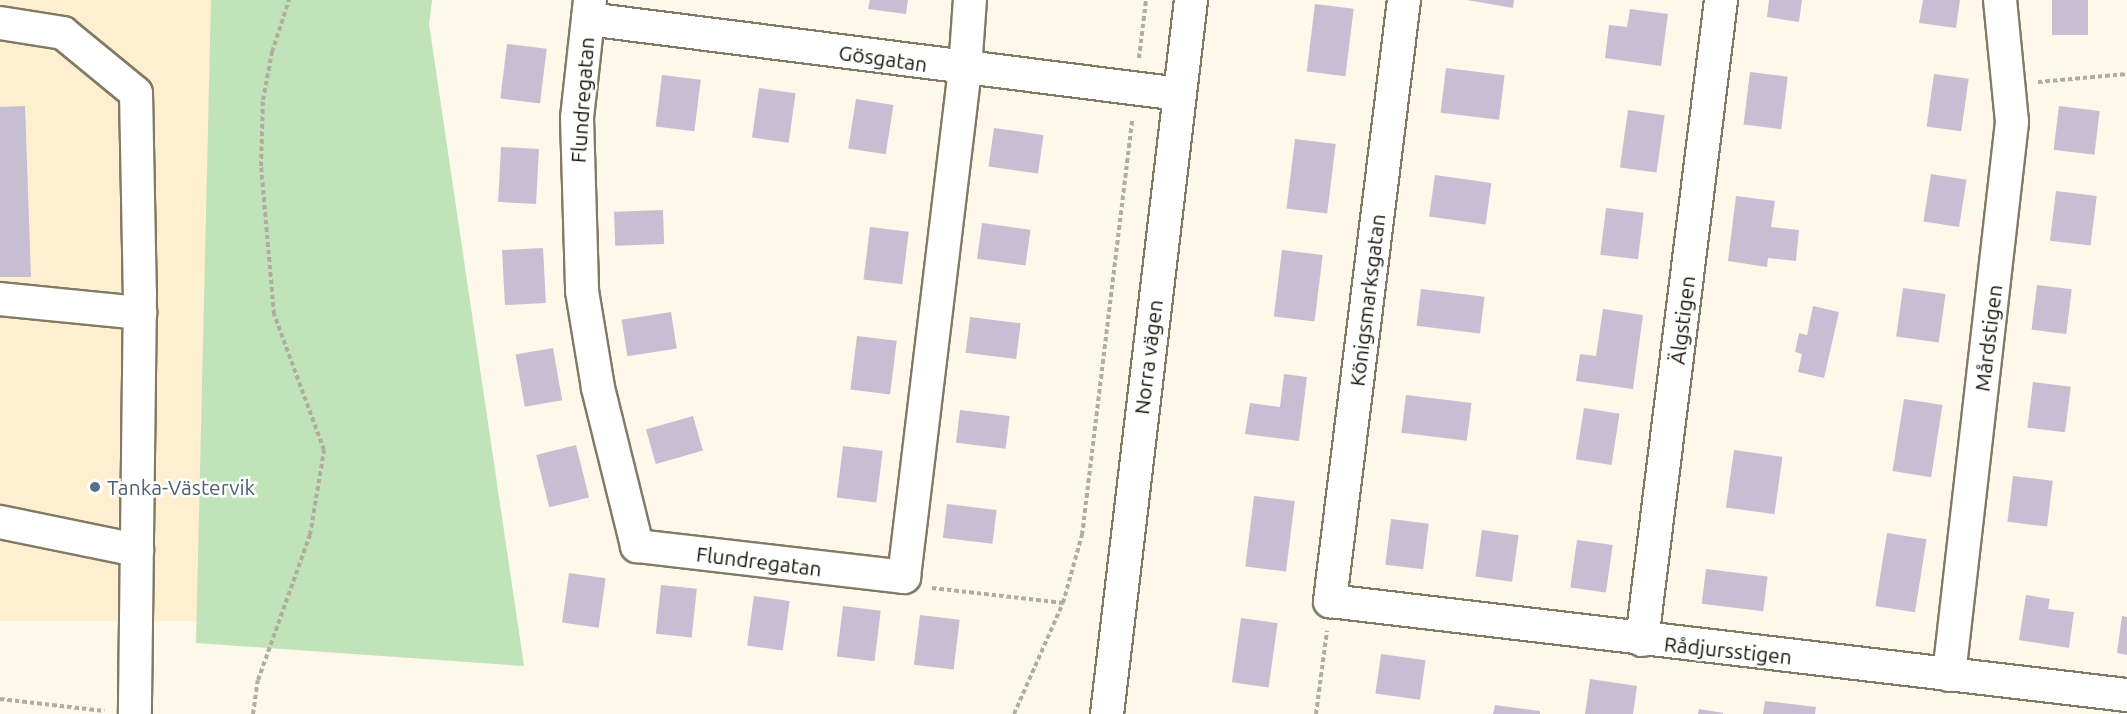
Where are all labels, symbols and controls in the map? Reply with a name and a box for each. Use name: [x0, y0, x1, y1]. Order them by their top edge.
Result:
street label: Flundregatan: [565, 36, 599, 164]
street label: Gösgatan: [837, 39, 929, 77]
street label: Königsmarksgatan: [1344, 212, 1390, 388]
street label: Älgstigen: [1664, 274, 1700, 366]
street label: Mårdstigen: [1969, 283, 2007, 393]
street label: Norra vägen: [1128, 298, 1168, 416]
place label: Tanka-Västervik: [107, 474, 255, 500]
marker: Tanka-Västervik: [88, 480, 102, 494]
street label: Flundregatan: [695, 541, 823, 581]
street label: Rådjursstigen: [1663, 631, 1793, 669]

